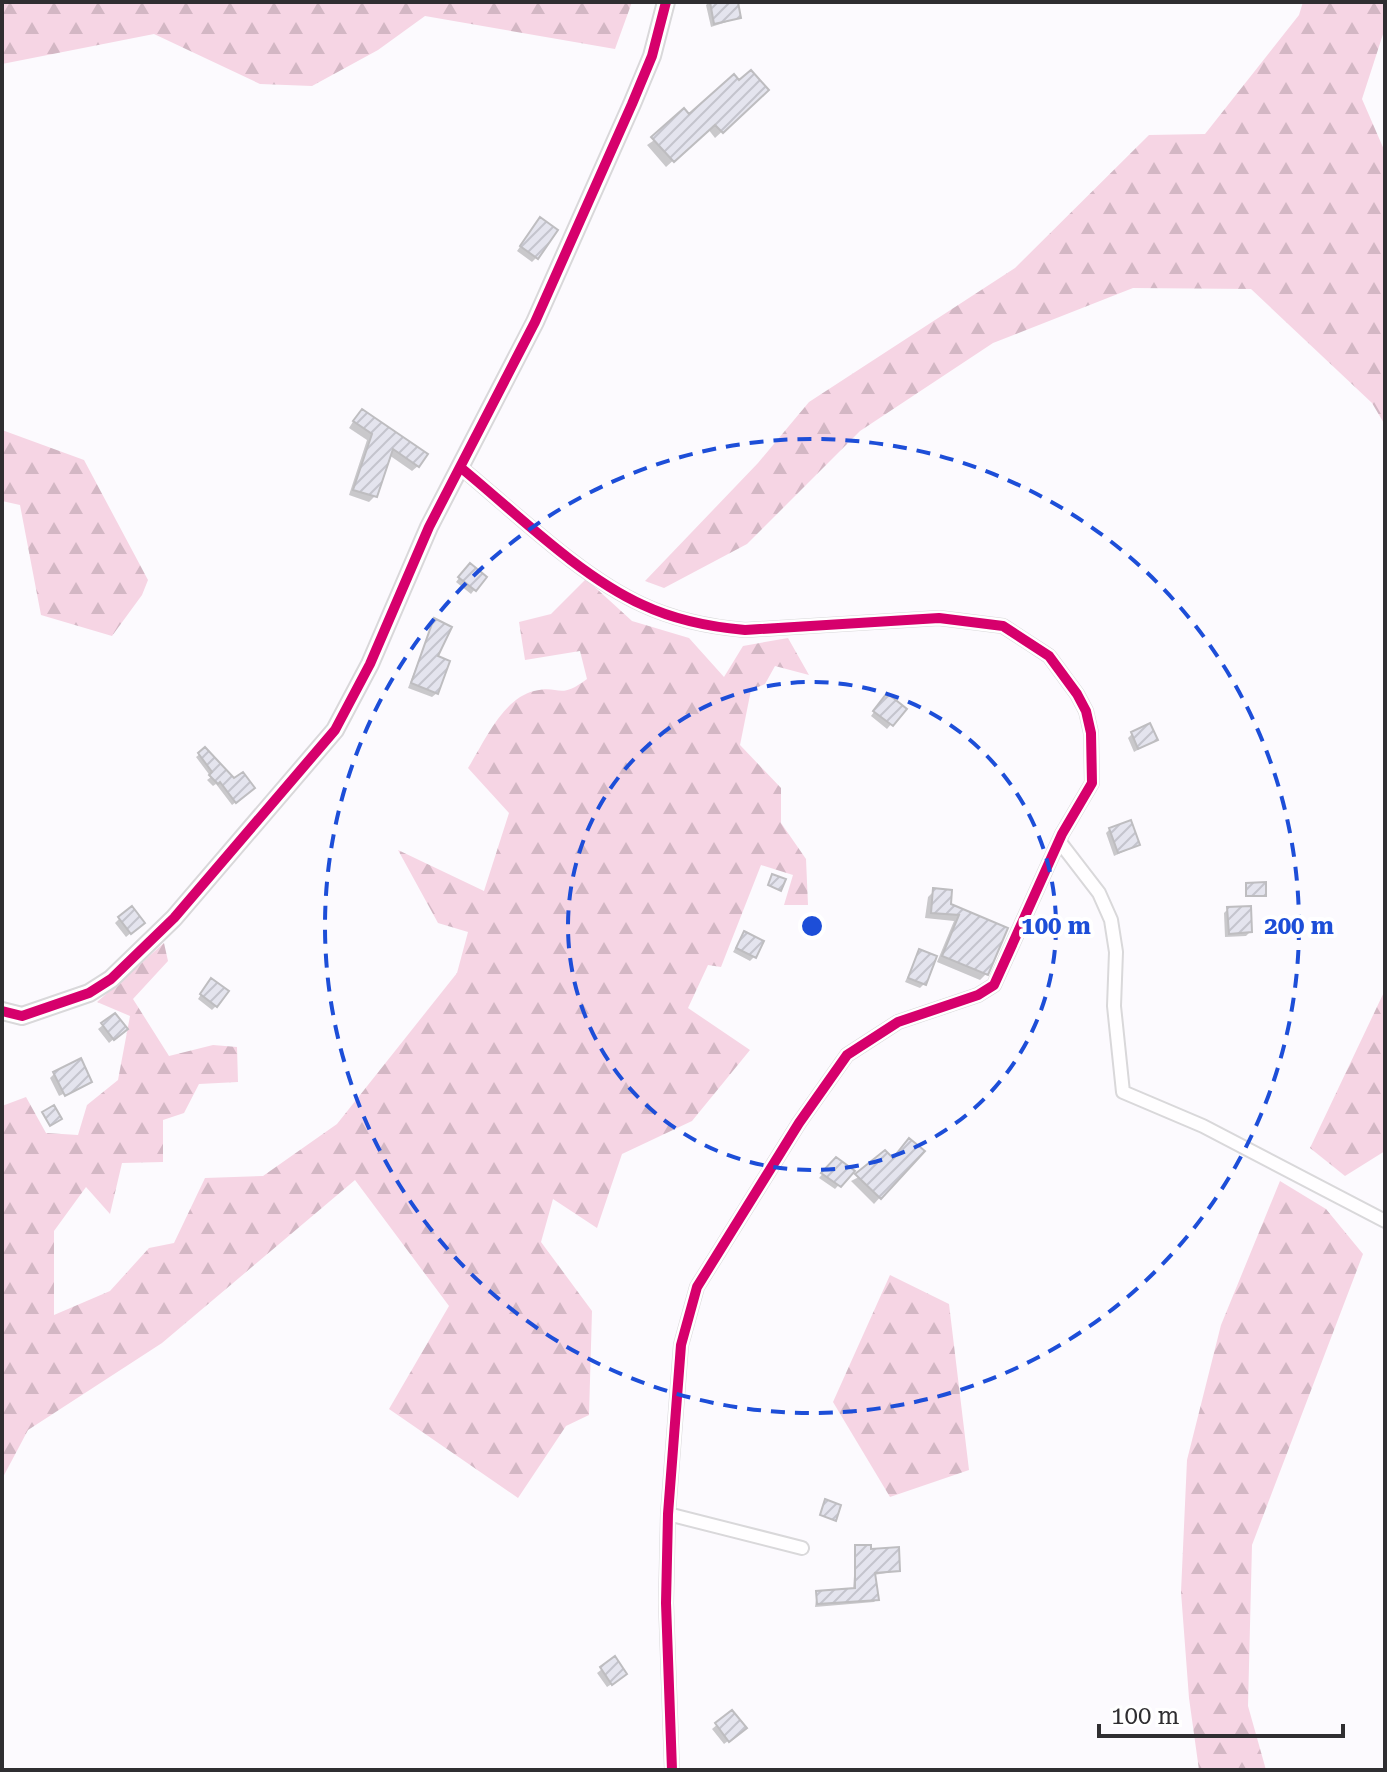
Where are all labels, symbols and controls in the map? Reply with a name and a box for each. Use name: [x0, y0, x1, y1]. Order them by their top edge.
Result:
centre of rings: [798, 912, 826, 940]
text: 100 m: [1021, 912, 1091, 940]
text: 200 m: [1264, 912, 1334, 940]
scale bar: [1099, 1688, 1343, 1738]
text: 100 m: [1111, 1702, 1179, 1730]

